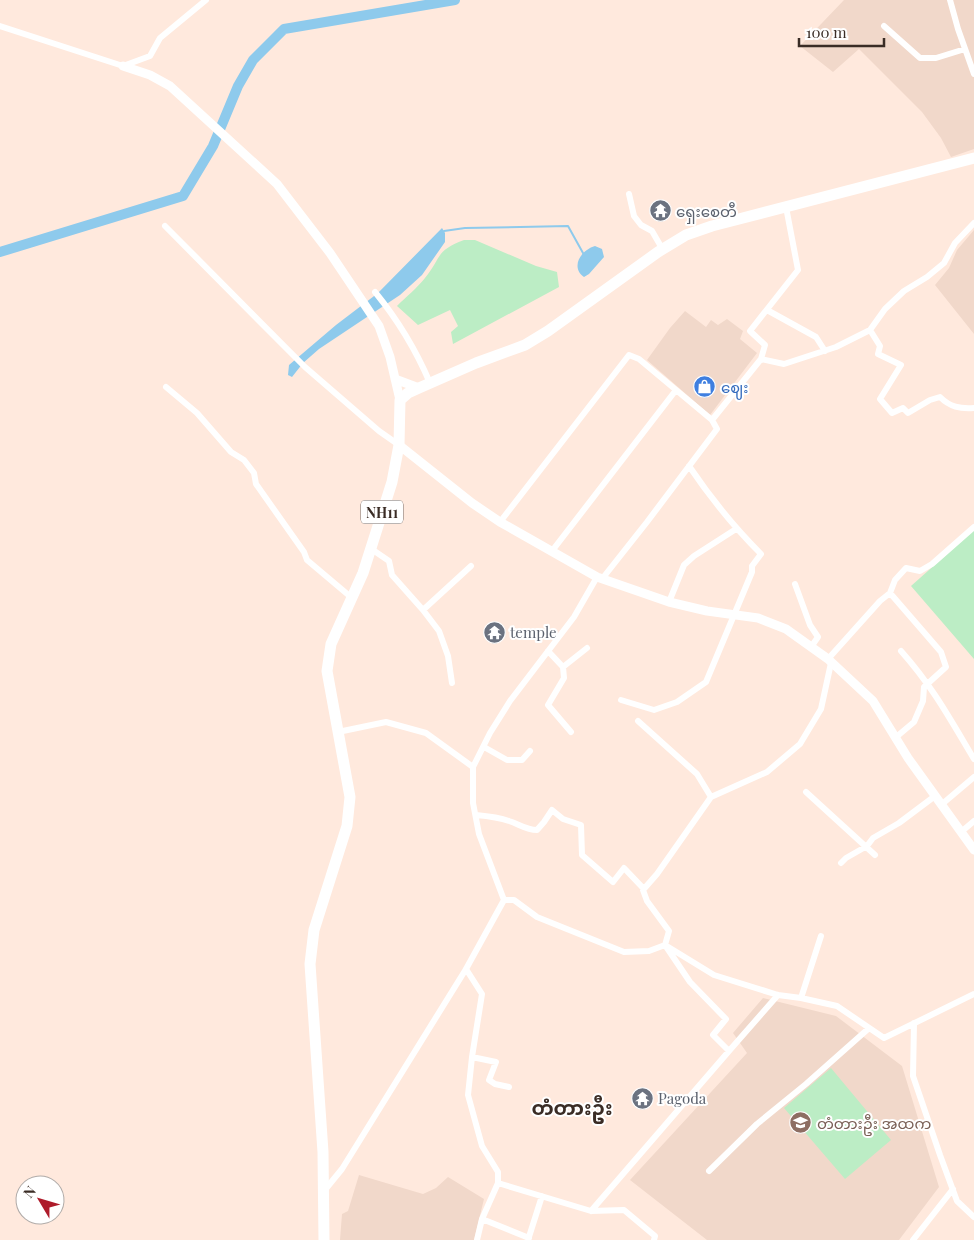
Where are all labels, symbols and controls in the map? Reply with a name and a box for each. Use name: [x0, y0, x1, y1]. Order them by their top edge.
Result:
scale bar: [799, 15, 884, 47]
text: 100 m: [806, 22, 847, 42]
temple icon: ရှေးစေတီ: [648, 199, 672, 223]
place label: ရှေးစေတီ: [676, 201, 737, 224]
shop icon: ဈေး: [693, 375, 717, 399]
place label: ဈေး: [721, 377, 749, 400]
road number: NH11: [361, 501, 403, 524]
temple icon: temple: [482, 620, 506, 644]
place label: temple: [510, 622, 557, 642]
temple icon: Pagoda: [630, 1086, 654, 1110]
place label: Pagoda: [658, 1088, 707, 1108]
district label: တံတားဦး: [531, 1093, 613, 1124]
school or university icon: တံတားဦး အထက: [789, 1111, 813, 1135]
place label: တံတားဦး အထက: [817, 1113, 931, 1136]
north arrow: [15, 1175, 65, 1225]
text: N: [19, 1182, 40, 1202]

